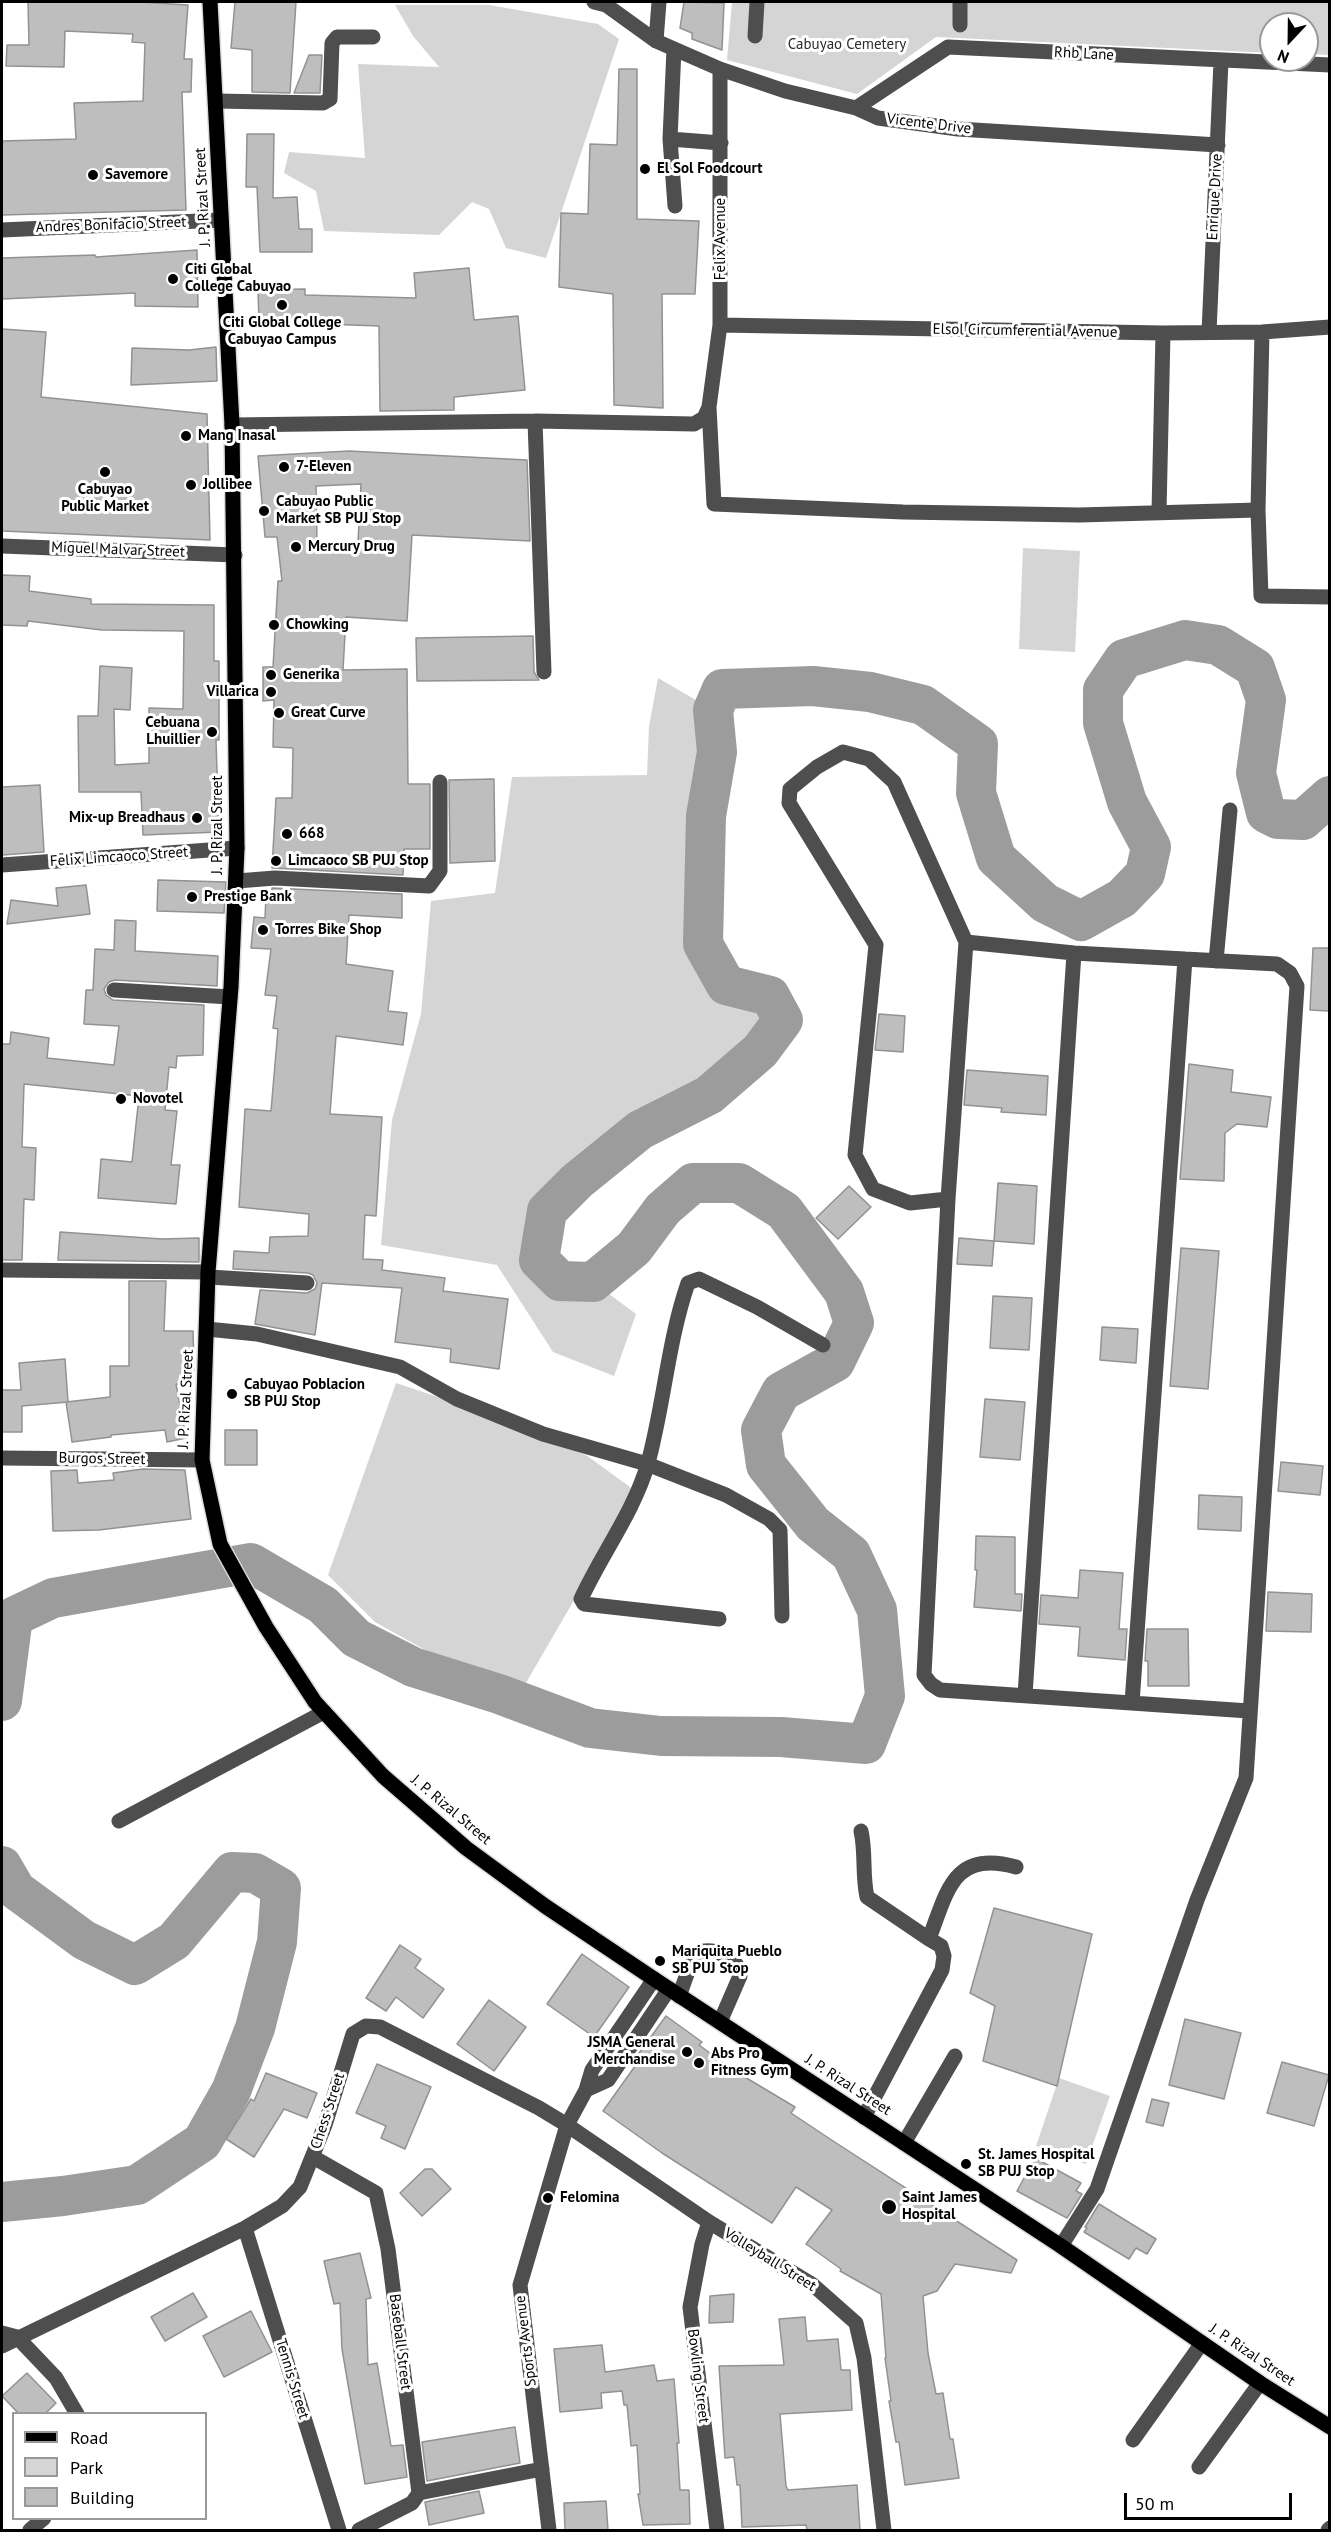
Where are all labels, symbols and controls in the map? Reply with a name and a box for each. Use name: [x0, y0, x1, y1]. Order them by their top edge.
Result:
north arrow: [1259, 12, 1319, 72]
park label: Cabuyao Cemetery: [788, 36, 906, 54]
street label: Rhb Lane: [1054, 43, 1114, 65]
text: N: [1274, 46, 1292, 68]
street label: Vicente Drive: [886, 110, 972, 138]
street label: J. P. Rizal Street: [191, 147, 215, 247]
street label: Enrique Drive: [1204, 153, 1226, 241]
place label: El Sol Foodcourt: [657, 160, 762, 178]
marker: El Sol Foodcourt: [638, 162, 652, 176]
place label: Savemore: [105, 166, 168, 184]
marker: Savemore: [86, 168, 100, 182]
street label: Felix Avenue: [712, 198, 730, 280]
street label: Andres Bonifacio Street: [35, 213, 187, 237]
place label: Citi Global College Cabuyao: [185, 261, 291, 296]
marker: Citi Global College Cabuyao: [166, 272, 180, 286]
marker: Citi Global College Cabuyao Campus: [275, 298, 289, 312]
place label: Citi Global College Cabuyao Campus: [223, 314, 341, 349]
street label: Elsol Circumferential Avenue: [932, 320, 1118, 342]
place label: Mang Inasal: [198, 427, 276, 445]
marker: Mang Inasal: [179, 429, 193, 443]
place label: 7-Eleven: [296, 458, 351, 476]
marker: 7-Eleven: [277, 460, 291, 474]
marker: Cabuyao Public Market: [98, 465, 112, 479]
place label: Jollibee: [203, 476, 252, 494]
marker: Jollibee: [184, 478, 198, 492]
place label: Cabuyao Public Market: [61, 481, 149, 516]
place label: Cabuyao Public Market SB PUJ Stop: [276, 493, 401, 528]
marker: Cabuyao Public Market SB PUJ Stop: [257, 504, 271, 518]
place label: Mercury Drug: [308, 538, 395, 556]
street label: Miguel Malvar Street: [51, 539, 185, 561]
marker: Mercury Drug: [289, 540, 303, 554]
place label: Chowking: [286, 616, 349, 634]
marker: Chowking: [267, 618, 281, 632]
place label: Generika: [283, 666, 340, 684]
marker: Generika: [264, 668, 278, 682]
place label: Villarica: [206, 683, 259, 701]
marker: Villarica: [264, 685, 278, 699]
place label: Great Curve: [291, 704, 366, 722]
marker: Great Curve: [272, 706, 286, 720]
place label: Cebuana Lhuillier: [145, 714, 200, 749]
marker: Cebuana Lhuillier: [205, 725, 219, 739]
street label: J. P. Rizal Street: [209, 775, 227, 875]
place label: Mix-up Breadhaus: [69, 809, 185, 827]
marker: Mix-up Breadhaus: [190, 811, 204, 825]
place label: 668: [299, 825, 325, 843]
marker: 668: [280, 827, 294, 841]
street label: Felix Limcaoco Street: [49, 843, 189, 871]
place label: Limcaoco SB PUJ Stop: [288, 852, 429, 870]
marker: Limcaoco SB PUJ Stop: [269, 854, 283, 868]
place label: Prestige Bank: [204, 888, 292, 906]
marker: Prestige Bank: [185, 890, 199, 904]
place label: Torres Bike Shop: [275, 921, 382, 939]
marker: Torres Bike Shop: [256, 923, 270, 937]
place label: Novotel: [133, 1090, 183, 1108]
marker: Novotel: [114, 1092, 128, 1106]
street label: J. P. Rizal Street: [174, 1349, 198, 1449]
place label: Cabuyao Poblacion SB PUJ Stop: [244, 1376, 365, 1411]
marker: Cabuyao Poblacion SB PUJ Stop: [225, 1387, 239, 1401]
street label: Burgos Street: [59, 1449, 145, 1469]
street label: J. P. Rizal Street: [407, 1771, 495, 1849]
place label: Mariquita Pueblo SB PUJ Stop: [672, 1943, 782, 1978]
marker: Mariquita Pueblo SB PUJ Stop: [653, 1954, 667, 1968]
place label: JSMA General Merchandise: [588, 2034, 675, 2069]
marker: JSMA General Merchandise: [680, 2045, 694, 2059]
place label: Abs Pro Fitness Gym: [711, 2045, 789, 2080]
street label: J. P. Rizal Street: [802, 2050, 894, 2120]
marker: Abs Pro Fitness Gym: [692, 2056, 706, 2070]
street label: Chess Street: [307, 2070, 349, 2152]
place label: St. James Hospital SB PUJ Stop: [978, 2146, 1094, 2181]
marker: St. James Hospital SB PUJ Stop: [959, 2157, 973, 2171]
place label: Felomina: [560, 2189, 619, 2207]
place label: Saint James Hospital: [902, 2189, 977, 2224]
marker: Felomina: [541, 2191, 555, 2205]
marker: Saint James Hospital: [880, 2198, 898, 2216]
street label: Volleyball Street: [721, 2224, 819, 2296]
street label: Baseball Street: [385, 2293, 415, 2391]
street label: Sports Avenue: [511, 2294, 541, 2388]
street label: J. P. Rizal Street: [1206, 2320, 1298, 2390]
street label: Bowling Street: [683, 2328, 713, 2424]
street label: Tennis Street: [271, 2337, 313, 2421]
legend: [12, 2412, 207, 2520]
text: Road: [70, 2426, 108, 2449]
text: Park: [70, 2456, 103, 2479]
scale bar: [1127, 2481, 1295, 2519]
text: Building: [70, 2486, 134, 2509]
text: 50 m: [1135, 2492, 1174, 2515]

